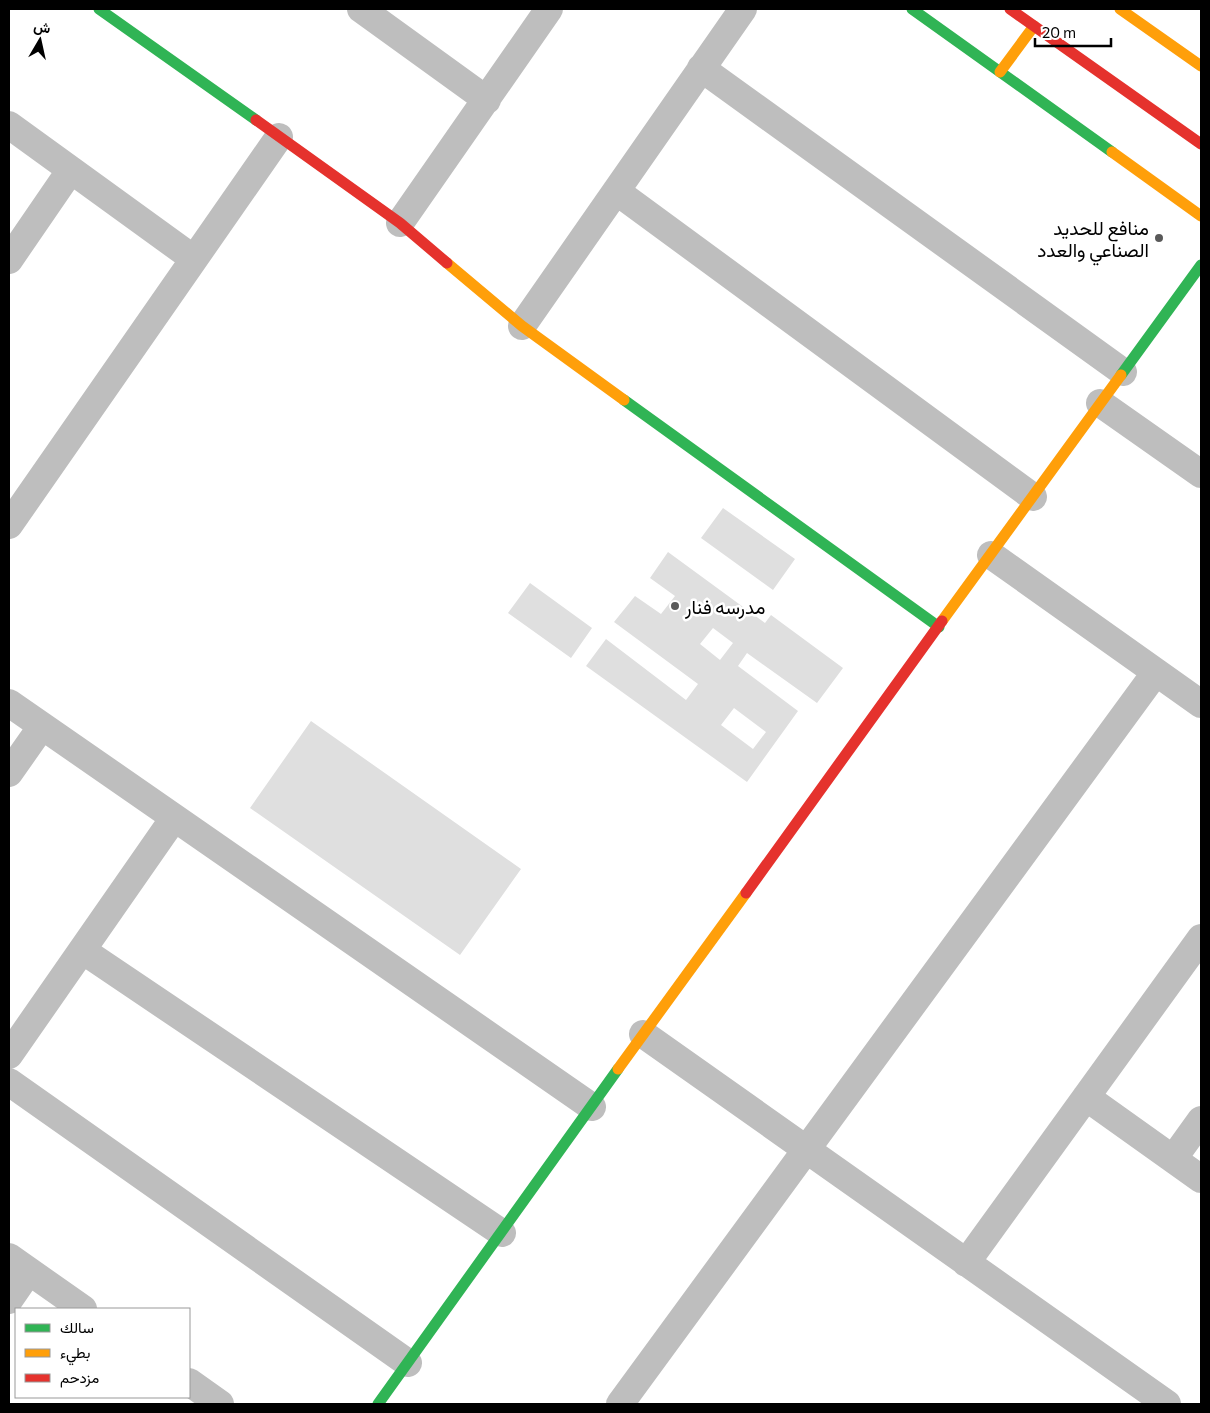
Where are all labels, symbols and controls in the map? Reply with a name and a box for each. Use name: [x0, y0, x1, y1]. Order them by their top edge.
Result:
north arrow: [15, 15, 65, 65]
scale bar: [1035, 15, 1111, 47]
text: ش: [32, 17, 52, 37]
text: 20 m: [1042, 23, 1076, 41]
place label: منافع للحديد الصناعي والعدد: [1037, 216, 1149, 266]
marker: منافع للحديد الصناعي والعدد: [1153, 232, 1165, 244]
place label: مدرسه فنار: [684, 595, 765, 619]
marker: مدرسه فنار: [669, 600, 681, 612]
legend: [15, 1308, 190, 1398]
text: سالك: [60, 1318, 94, 1336]
text: بطيء: [60, 1343, 90, 1366]
text: مزدحم: [60, 1368, 99, 1388]

